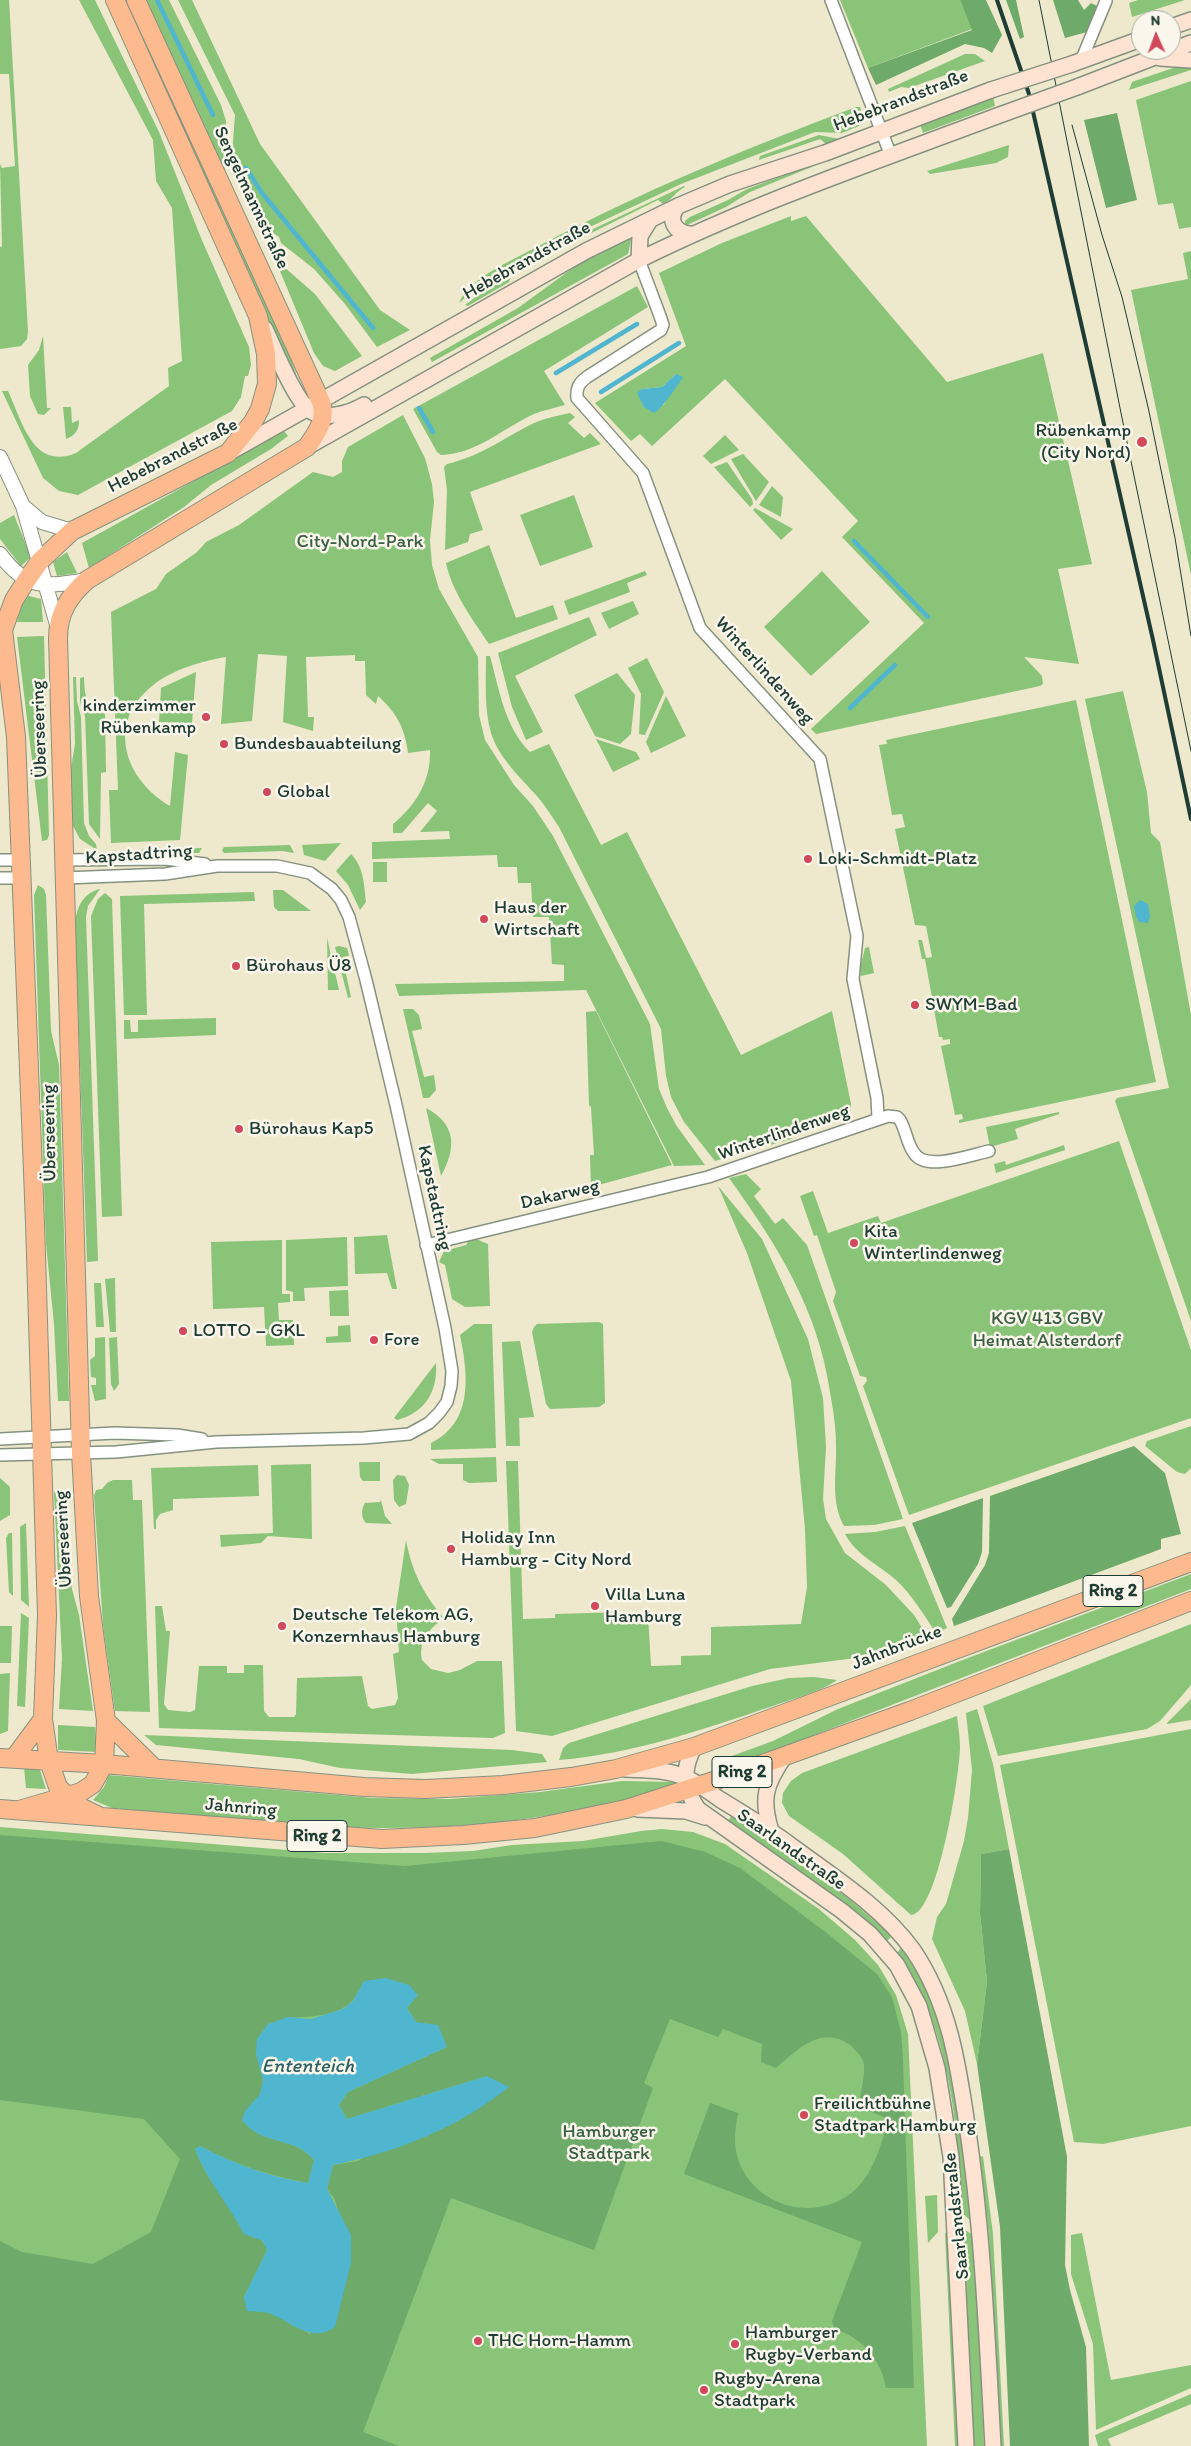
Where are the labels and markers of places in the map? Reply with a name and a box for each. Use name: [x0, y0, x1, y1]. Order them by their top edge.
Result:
place label: Rübenkamp (City Nord): [1035, 420, 1131, 464]
marker: Rübenkamp (City Nord): [1135, 435, 1149, 449]
place label: kinderzimmer Rübenkamp: [83, 695, 196, 739]
marker: kinderzimmer Rübenkamp: [200, 711, 212, 723]
place label: Bundesbauabteilung: [234, 733, 402, 755]
marker: Bundesbauabteilung: [218, 738, 230, 750]
place label: Global: [277, 781, 330, 803]
marker: Global: [261, 786, 273, 798]
place label: Loki-Schmidt-Platz: [818, 848, 977, 870]
marker: Loki-Schmidt-Platz: [802, 853, 814, 865]
place label: Haus der Wirtschaft: [494, 897, 580, 941]
marker: Haus der Wirtschaft: [478, 913, 490, 925]
place label: Bürohaus Ü8: [246, 955, 352, 977]
marker: Bürohaus Ü8: [230, 960, 242, 972]
place label: SWYM-Bad: [925, 994, 1018, 1016]
marker: SWYM-Bad: [909, 999, 921, 1011]
place label: Bürohaus Kap5: [249, 1118, 374, 1140]
marker: Bürohaus Kap5: [233, 1123, 245, 1135]
place label: Kita Winterlindenweg: [864, 1221, 1002, 1265]
marker: Kita Winterlindenweg: [848, 1237, 860, 1249]
place label: LOTTO – GKL: [193, 1320, 305, 1342]
marker: LOTTO – GKL: [177, 1325, 189, 1337]
place label: Fore: [384, 1329, 419, 1351]
marker: Fore: [368, 1334, 380, 1346]
place label: Holiday Inn Hamburg - City Nord: [461, 1527, 631, 1571]
marker: Holiday Inn Hamburg - City Nord: [445, 1543, 457, 1555]
place label: Villa Luna Hamburg: [605, 1584, 685, 1628]
marker: Villa Luna Hamburg: [589, 1600, 601, 1612]
place label: Deutsche Telekom AG, Konzernhaus Hamburg: [292, 1604, 480, 1648]
marker: Deutsche Telekom AG, Konzernhaus Hamburg: [276, 1620, 288, 1632]
place label: Freilichtbühne Stadtpark Hamburg: [814, 2093, 976, 2137]
marker: Freilichtbühne Stadtpark Hamburg: [798, 2109, 810, 2121]
place label: Hamburger Rugby-Verband: [745, 2322, 872, 2366]
place label: THC Horn-Hamm: [488, 2330, 631, 2352]
marker: THC Horn-Hamm: [472, 2335, 484, 2347]
marker: Hamburger Rugby-Verband: [729, 2338, 741, 2350]
place label: Rugby-Arena Stadtpark: [714, 2368, 820, 2412]
marker: Rugby-Arena Stadtpark: [698, 2384, 710, 2396]

